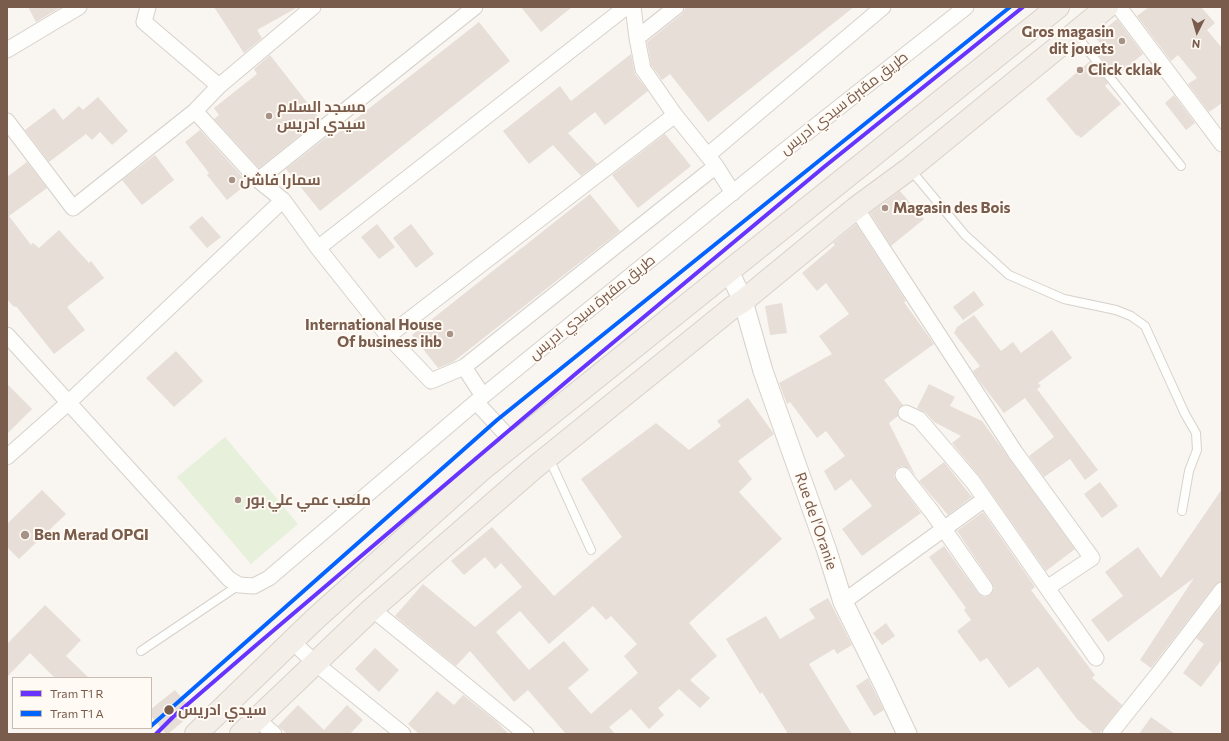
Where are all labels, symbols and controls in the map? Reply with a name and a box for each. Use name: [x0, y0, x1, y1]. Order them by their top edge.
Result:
north arrow: [1177, 12, 1217, 52]
place label: Gros magasin dit jouets: [1021, 23, 1114, 58]
marker: Gros magasin dit jouets: [1117, 36, 1127, 46]
text: N: [1191, 38, 1201, 51]
street label: طريق مقبرة سيدي ادريس: [777, 48, 911, 158]
place label: Click cklak: [1088, 61, 1162, 79]
marker: Click cklak: [1075, 65, 1085, 75]
place label: مسجد السلام سيدي ادريس: [277, 98, 366, 133]
marker: مسجد السلام سيدي ادريس: [264, 111, 274, 121]
place label: سمارا فاشن: [240, 171, 321, 189]
marker: سمارا فاشن: [227, 175, 237, 185]
place label: Magasin des Bois: [893, 199, 1011, 217]
marker: Magasin des Bois: [880, 203, 890, 213]
street label: طريق مقبرة سيدي ادريس: [525, 251, 659, 363]
place label: International House Of business ihb: [305, 316, 442, 351]
marker: International House Of business ihb: [445, 329, 455, 339]
street label: Rue de l'Oranie: [791, 470, 841, 572]
place label: ملعب عمي علي بور: [246, 491, 371, 509]
marker: ملعب عمي علي بور: [233, 495, 243, 505]
place label: Ben Merad OPGI: [34, 526, 149, 544]
marker: Ben Merad OPGI: [19, 529, 31, 541]
legend: [12, 677, 152, 729]
text: Tram T1 R: [50, 686, 104, 700]
place label: سيدي ادريس: [178, 701, 267, 719]
marker: سيدي ادريس: [162, 703, 176, 717]
text: Tram T1 A: [50, 706, 104, 720]

